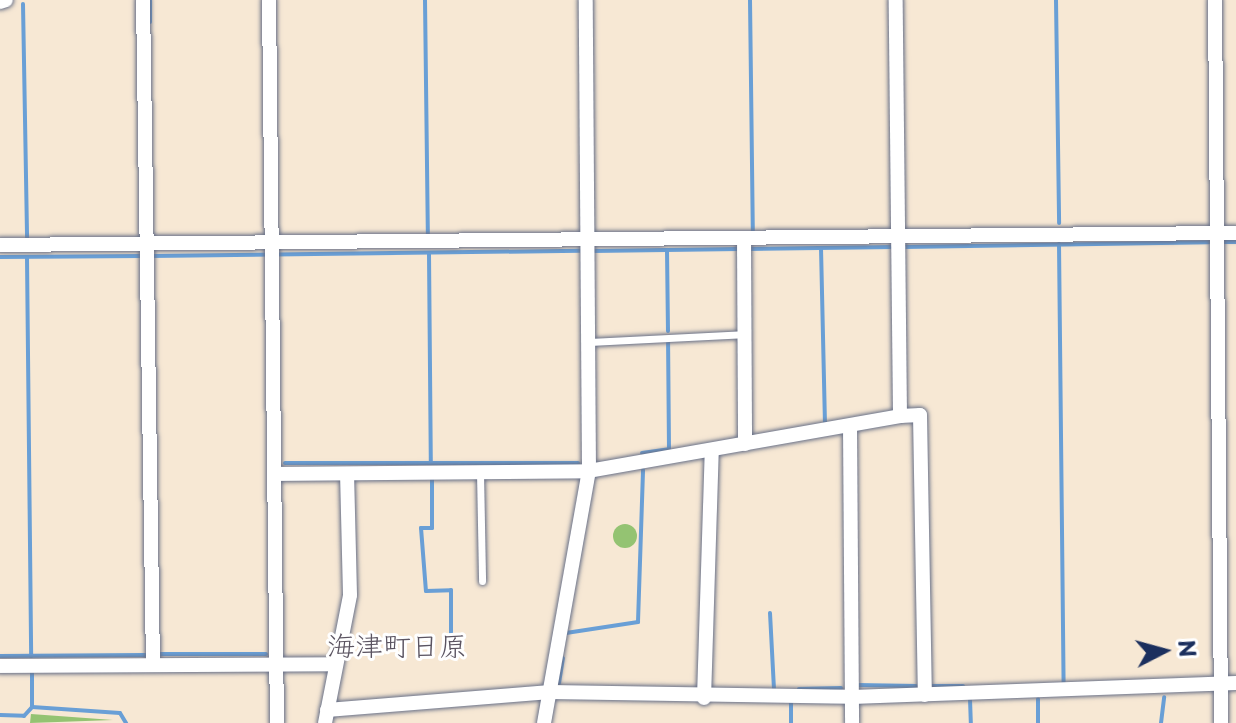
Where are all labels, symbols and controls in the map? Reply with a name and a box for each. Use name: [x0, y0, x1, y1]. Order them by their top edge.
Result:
north arrow: [1124, 611, 1204, 691]
district label: 海津町日原: [327, 628, 467, 662]
text: N: [1171, 638, 1206, 659]

